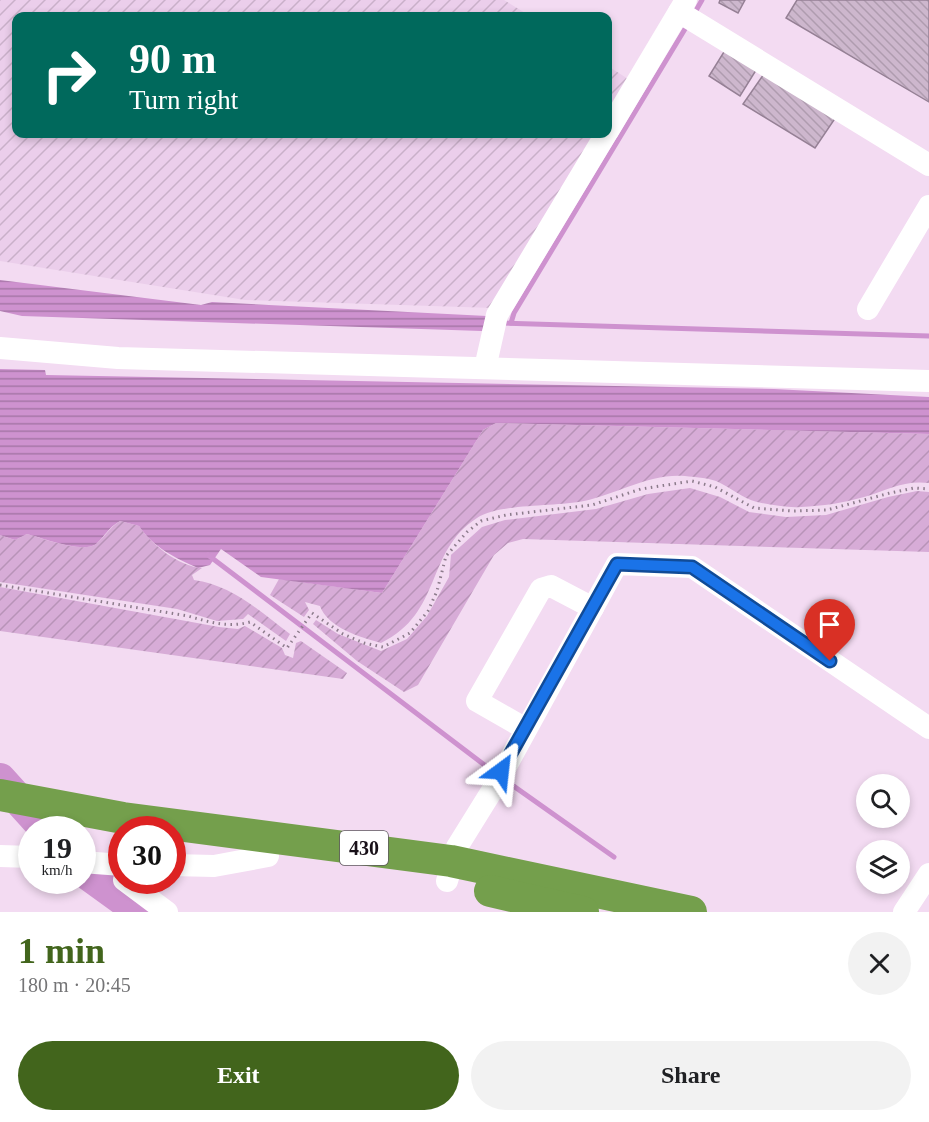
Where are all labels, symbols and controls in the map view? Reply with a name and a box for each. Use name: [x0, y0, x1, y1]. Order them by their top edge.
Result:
icon: right: [30, 36, 108, 114]
text: 90 m: [129, 36, 217, 82]
text: Turn right: [129, 85, 238, 115]
pin: [804, 599, 855, 661]
icon: arrive: [813, 608, 846, 641]
position arrow: [469, 739, 533, 803]
map controls: [856, 774, 910, 894]
button: search: [856, 774, 910, 828]
speed limit sign: 30: [108, 816, 186, 894]
text: 19: [42, 831, 72, 864]
road number: 430: [340, 831, 388, 865]
button: layers: [856, 840, 910, 894]
text: km/h: [42, 862, 72, 878]
text: 1 min: [18, 931, 105, 971]
button: close: [848, 932, 911, 995]
text: 180 m · 20:45: [18, 974, 131, 996]
button: Exit: [18, 1041, 459, 1110]
button: Share: [471, 1041, 911, 1110]

